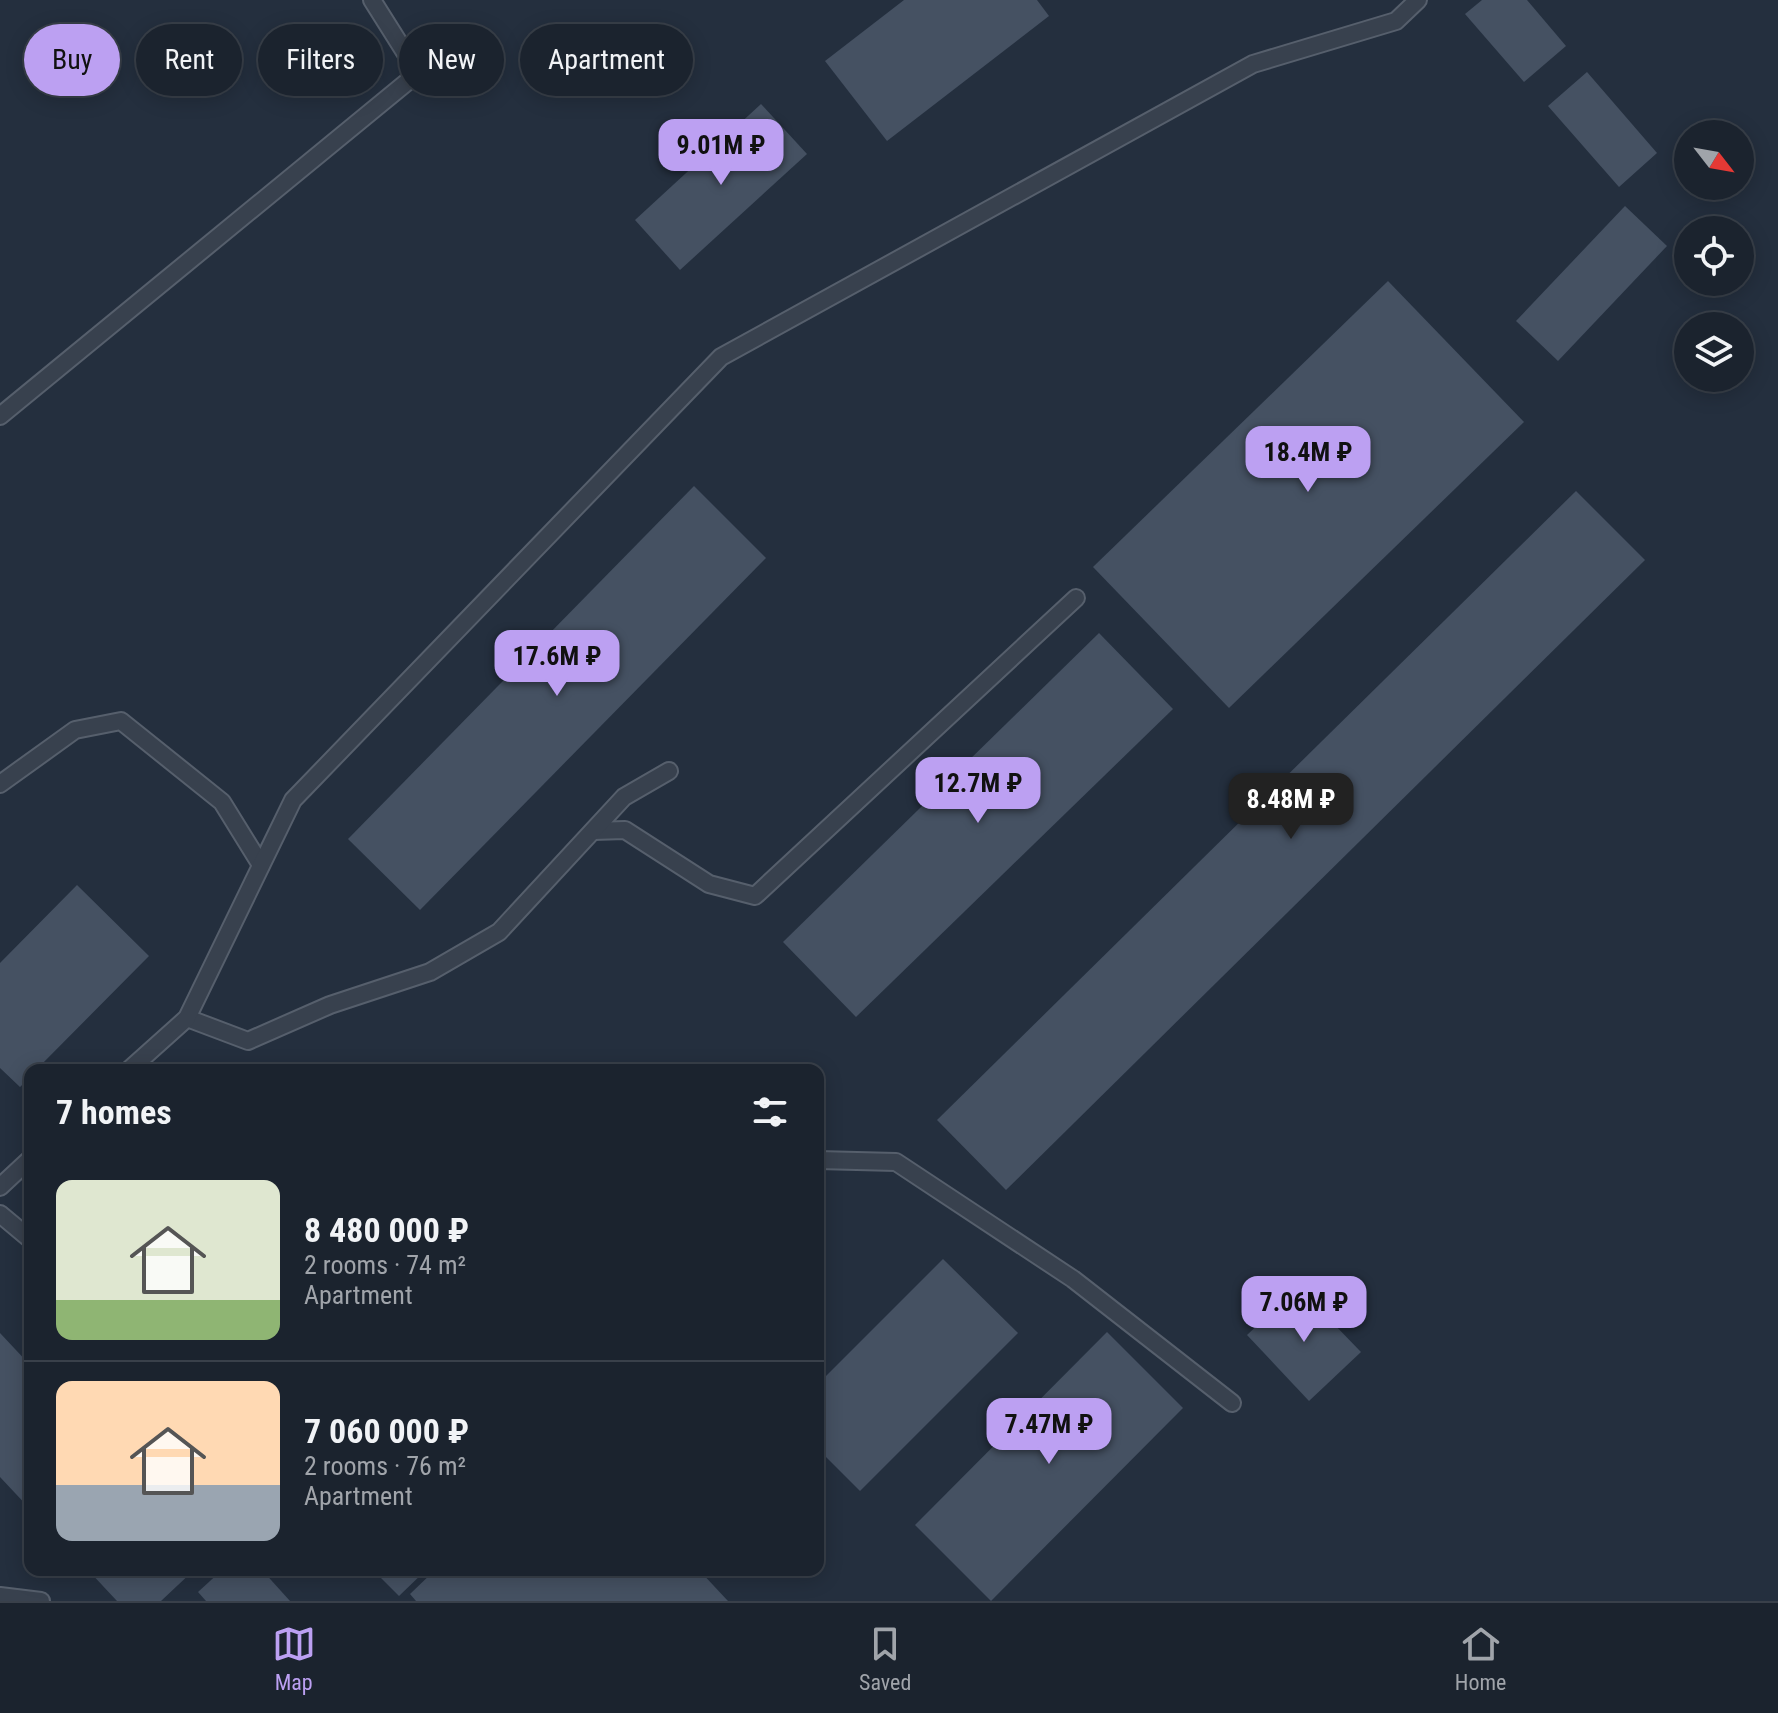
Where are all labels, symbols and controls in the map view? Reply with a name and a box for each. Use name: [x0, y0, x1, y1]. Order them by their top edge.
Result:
chip: Buy: [24, 24, 120, 96]
chip: Rent: [136, 24, 242, 96]
chip: Filters: [258, 24, 383, 96]
chip: New: [399, 24, 504, 96]
chip: Apartment: [520, 24, 693, 96]
pin: 9.01M ₽: [647, 119, 795, 187]
north arrow: [1674, 120, 1754, 200]
map controls: [1674, 120, 1754, 392]
text: 9.01M ₽: [677, 130, 765, 160]
button: locate: [1674, 216, 1754, 296]
button: layers: [1674, 312, 1754, 392]
pin: 18.4M ₽: [1234, 426, 1382, 494]
text: 18.4M ₽: [1264, 437, 1352, 467]
pin: 17.6M ₽: [483, 630, 631, 698]
text: 17.6M ₽: [513, 641, 601, 671]
pin: 12.7M ₽: [904, 757, 1052, 825]
text: 12.7M ₽: [934, 768, 1022, 798]
pin: 8.48M ₽: [1217, 773, 1365, 841]
text: 8.48M ₽: [1247, 784, 1335, 814]
icon: filters: [748, 1090, 792, 1134]
text: 7 homes: [56, 1092, 172, 1132]
text: 8 480 000 ₽: [304, 1210, 469, 1250]
icon: home: [120, 1212, 216, 1308]
text: 2 rooms · 74 m²: [304, 1250, 466, 1280]
pin: 7.06M ₽: [1230, 1276, 1378, 1344]
text: Apartment: [304, 1280, 413, 1310]
text: 7.06M ₽: [1260, 1287, 1348, 1317]
pin: 7.47M ₽: [975, 1398, 1123, 1466]
text: 7.47M ₽: [1005, 1409, 1093, 1439]
text: 7 060 000 ₽: [304, 1411, 469, 1451]
icon: home: [120, 1413, 216, 1509]
text: 2 rooms · 76 m²: [304, 1451, 466, 1481]
text: Apartment: [304, 1481, 413, 1511]
tab: Map: [272, 1622, 316, 1695]
tab: Saved: [859, 1622, 911, 1695]
tab: Home: [1455, 1622, 1506, 1695]

